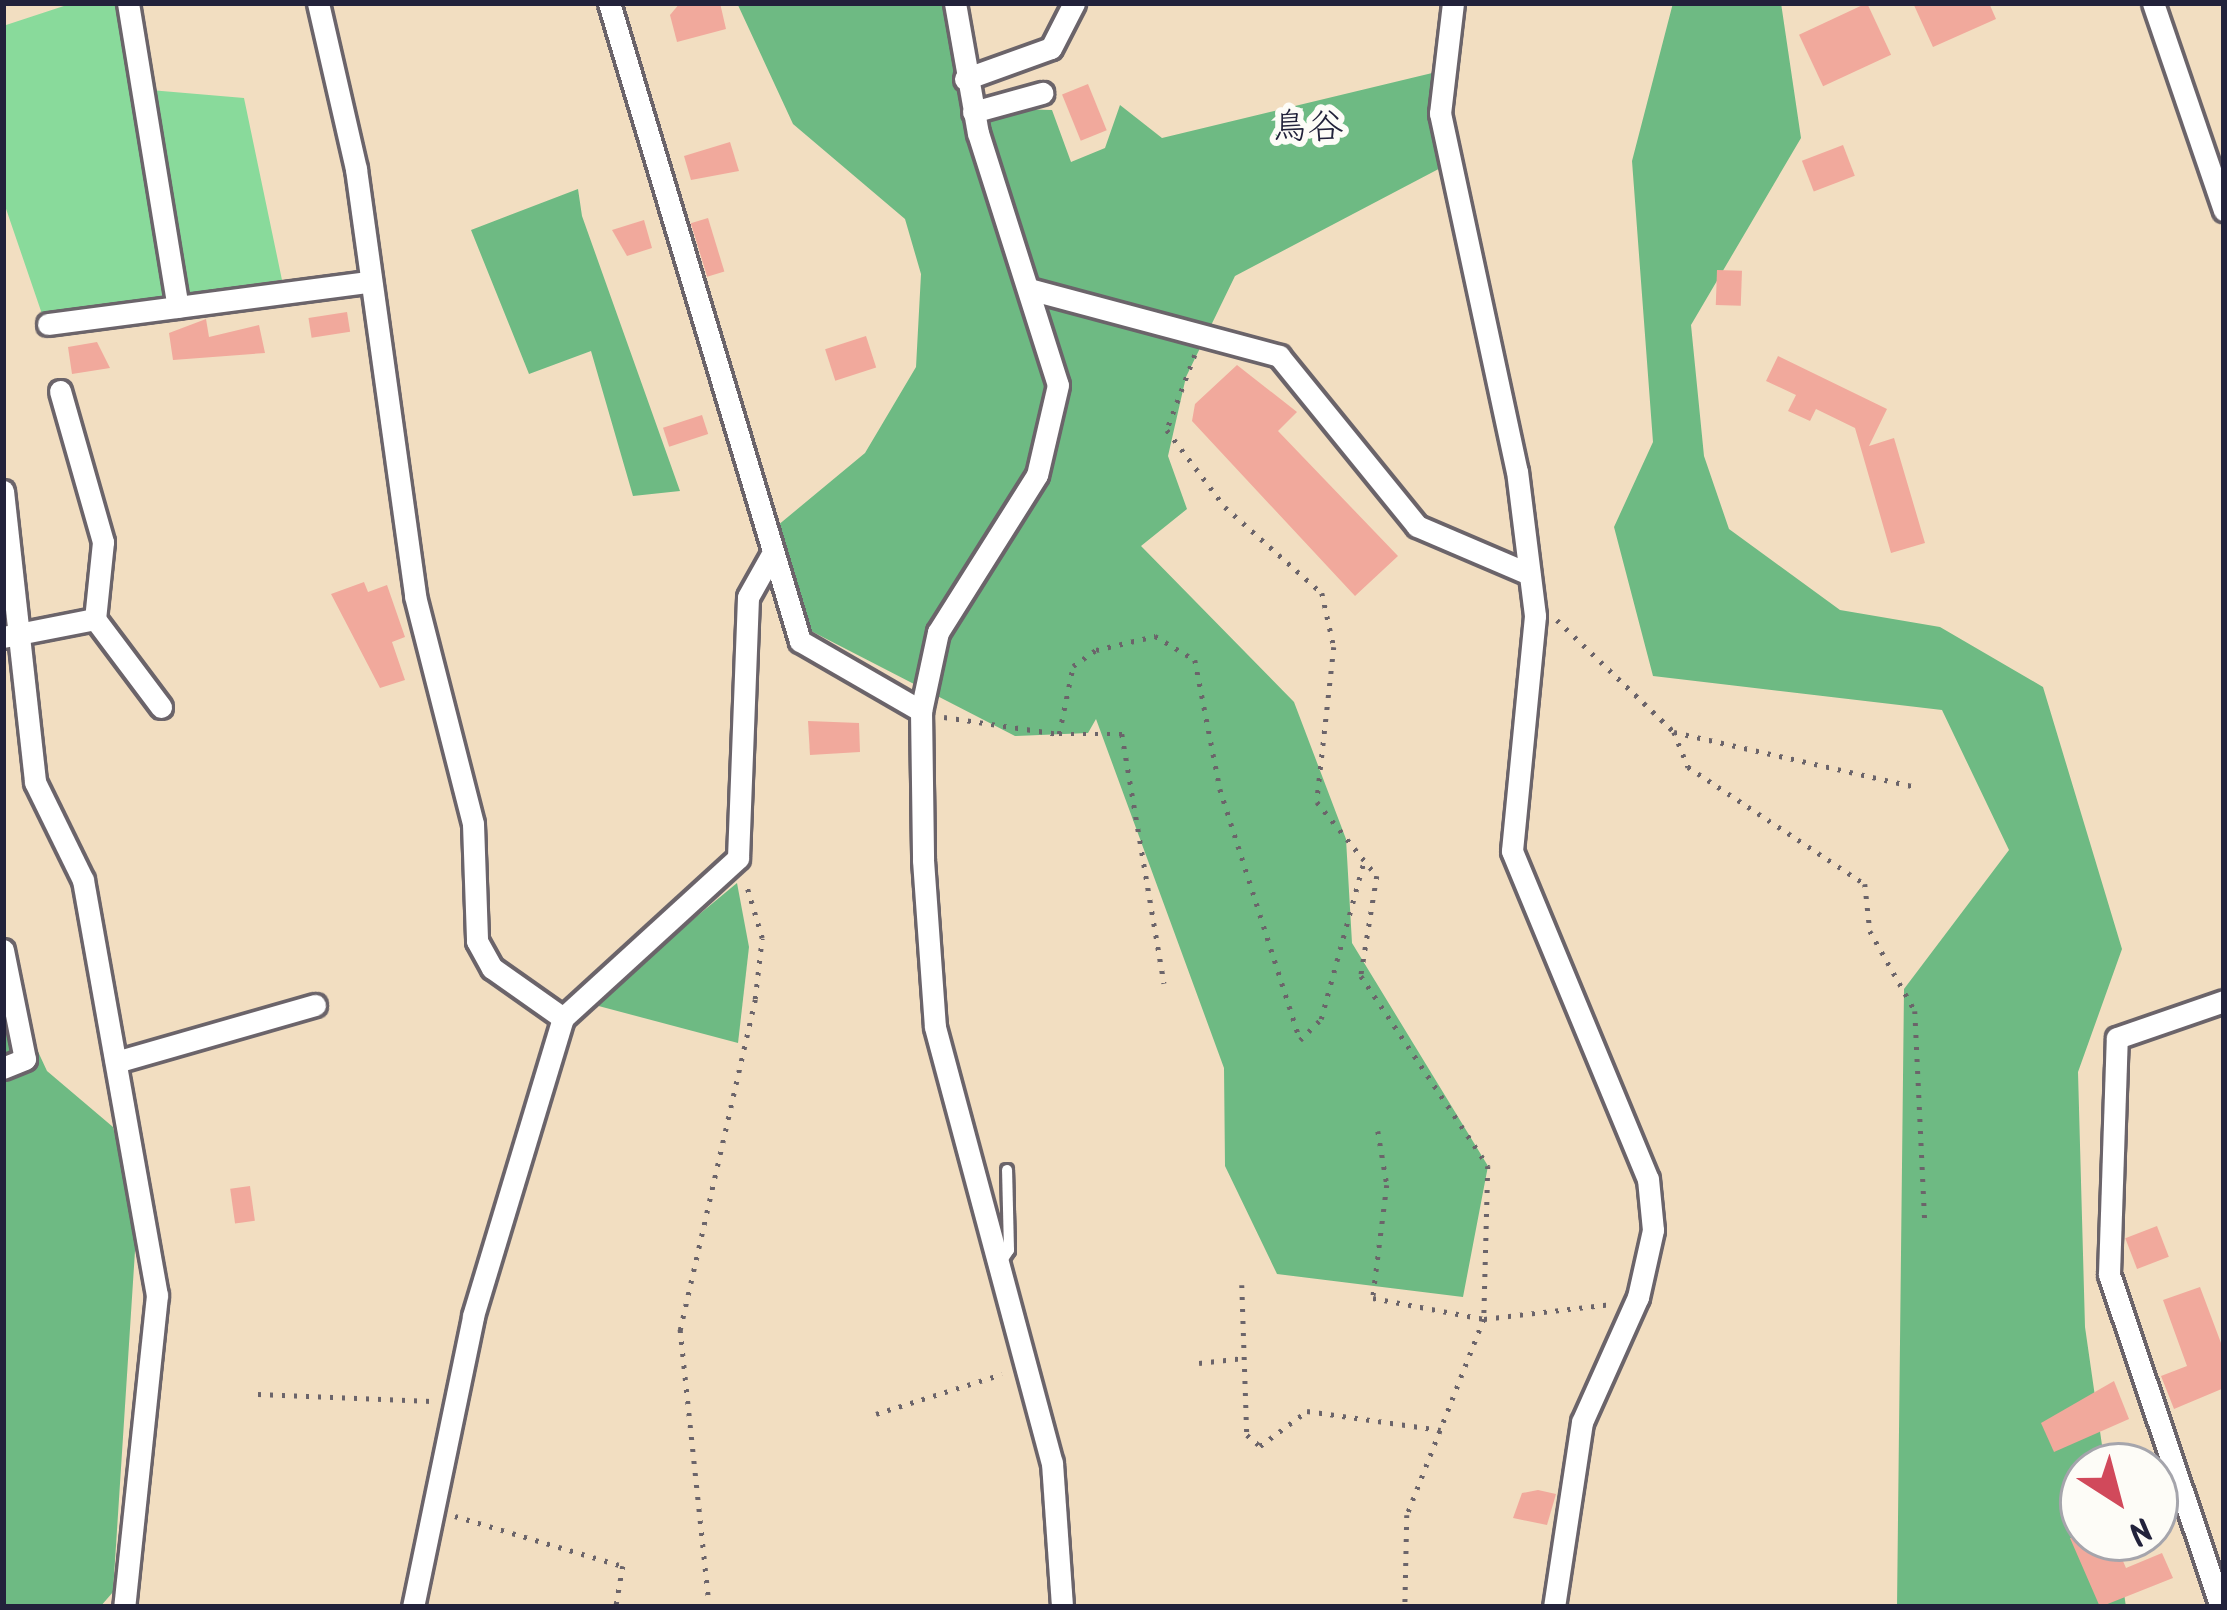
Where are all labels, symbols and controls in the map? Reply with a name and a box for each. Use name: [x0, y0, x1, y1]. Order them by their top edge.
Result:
district label: 鳥谷: [1272, 107, 1344, 151]
north arrow: [2059, 1442, 2179, 1562]
text: N: [2115, 1502, 2163, 1557]

